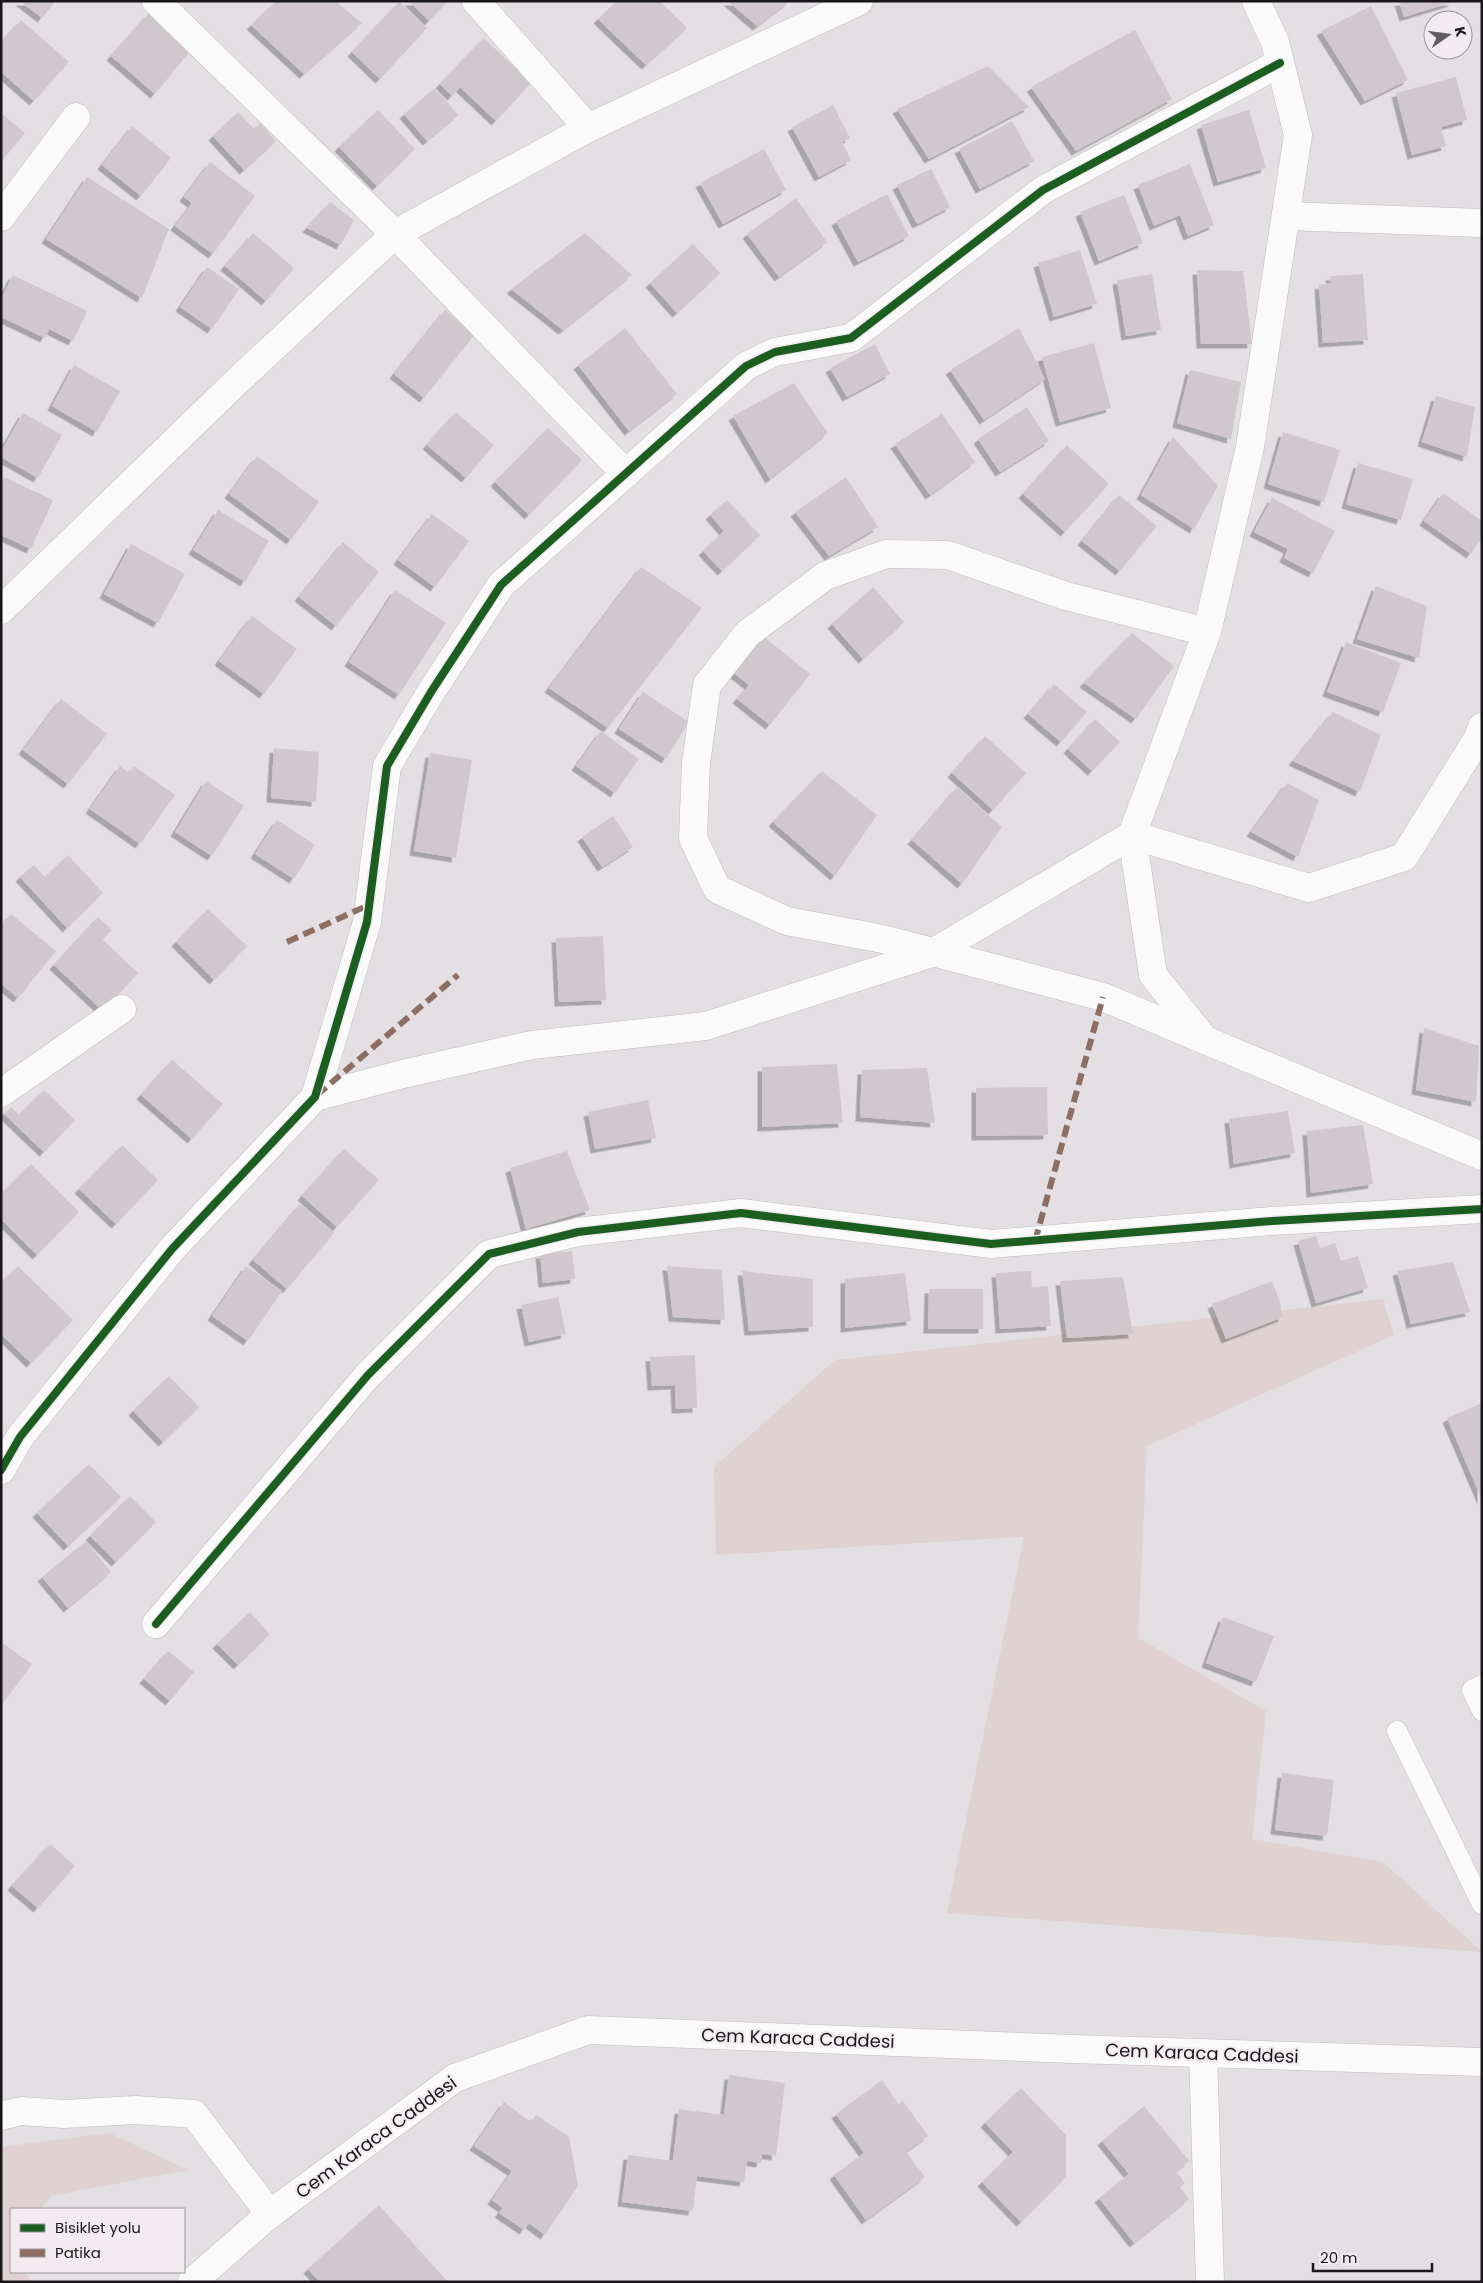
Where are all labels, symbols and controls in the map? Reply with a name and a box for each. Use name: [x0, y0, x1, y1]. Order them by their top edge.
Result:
north arrow: [1423, 10, 1473, 60]
text: K: [1450, 25, 1472, 39]
street label: Cem Karaca Caddesi: [701, 2022, 895, 2054]
street label: Cem Karaca Caddesi: [1105, 2037, 1299, 2069]
street label: Cem Karaca Caddesi: [290, 2070, 462, 2204]
legend: [10, 2208, 185, 2273]
text: Bisiklet yolu: [55, 2217, 141, 2238]
scale bar: [1313, 2240, 1432, 2272]
text: Patika: [55, 2242, 101, 2263]
text: 20 m: [1320, 2247, 1358, 2268]

